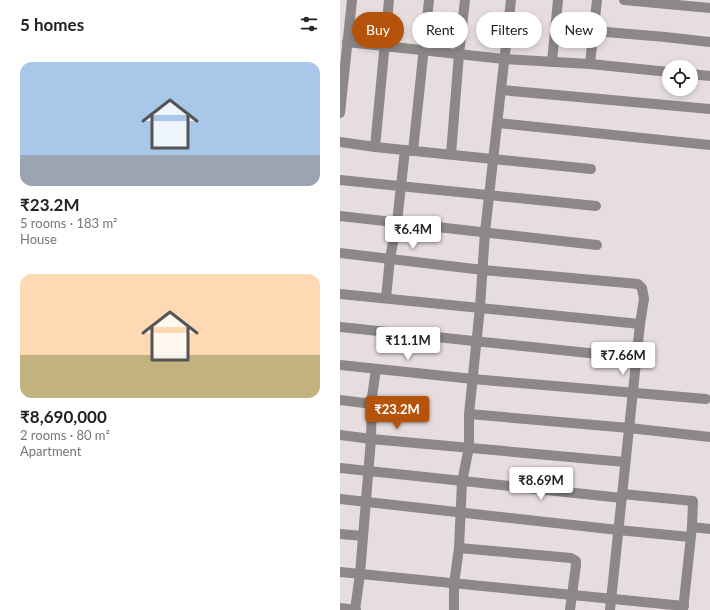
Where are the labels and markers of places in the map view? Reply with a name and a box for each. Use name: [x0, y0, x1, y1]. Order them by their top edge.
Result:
pin: ₹6.4M: [385, 216, 441, 250]
pin: ₹11.1M: [375, 327, 441, 361]
pin: ₹7.66M: [590, 342, 656, 376]
pin: ₹23.2M: [364, 396, 430, 430]
pin: ₹8.69M: [508, 467, 574, 501]

